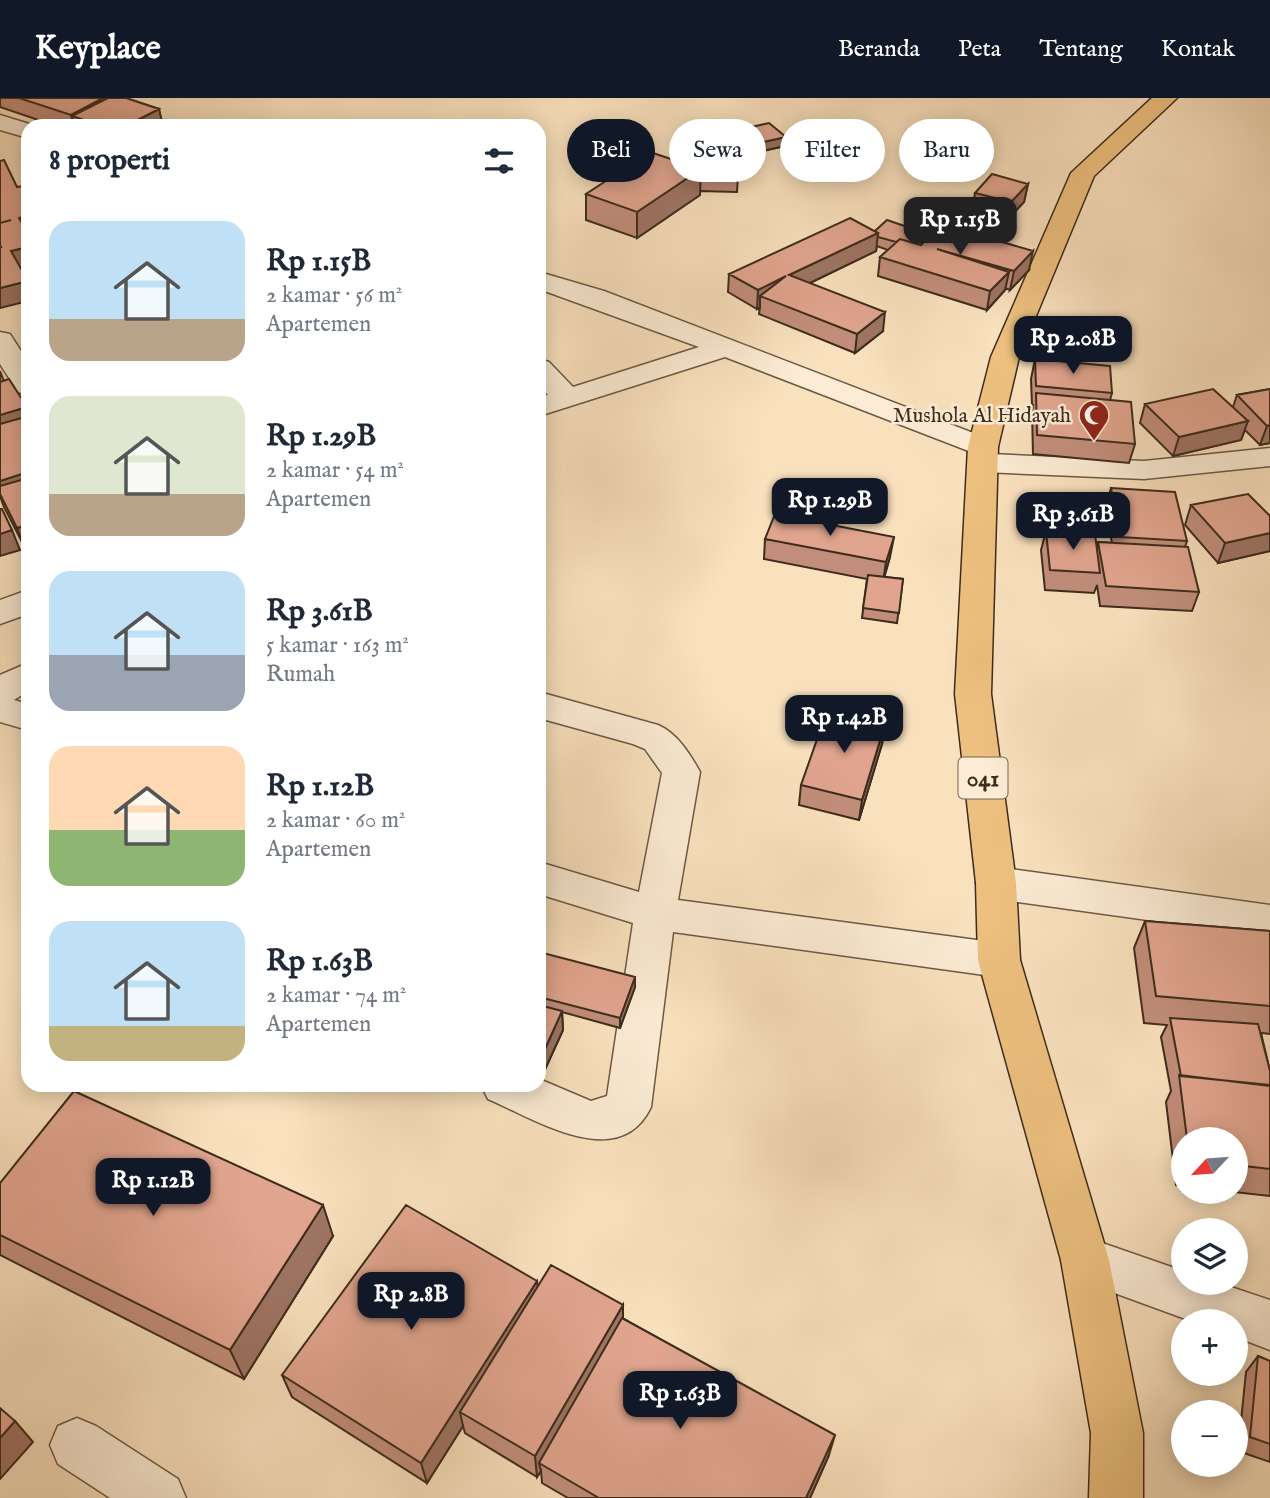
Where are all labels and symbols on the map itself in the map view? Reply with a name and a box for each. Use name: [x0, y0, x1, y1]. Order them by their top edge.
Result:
pin: Rp 1.15B: [888, 198, 1032, 257]
pin: Rp 2.08B: [1001, 316, 1145, 376]
mosque icon: Mushola Al Hidayah: [1077, 398, 1111, 442]
place label: Mushola Al Hidayah: [893, 403, 1071, 430]
pin: Rp 1.29B: [758, 478, 902, 538]
pin: Rp 3.61B: [1001, 492, 1145, 552]
pin: Rp 1.42B: [772, 696, 916, 755]
road number: 041: [958, 758, 1007, 798]
north arrow: [1171, 1127, 1248, 1204]
pin: Rp 1.12B: [81, 1158, 225, 1218]
pin: Rp 2.8B: [346, 1272, 476, 1332]
pin: Rp 1.63B: [608, 1372, 752, 1431]

